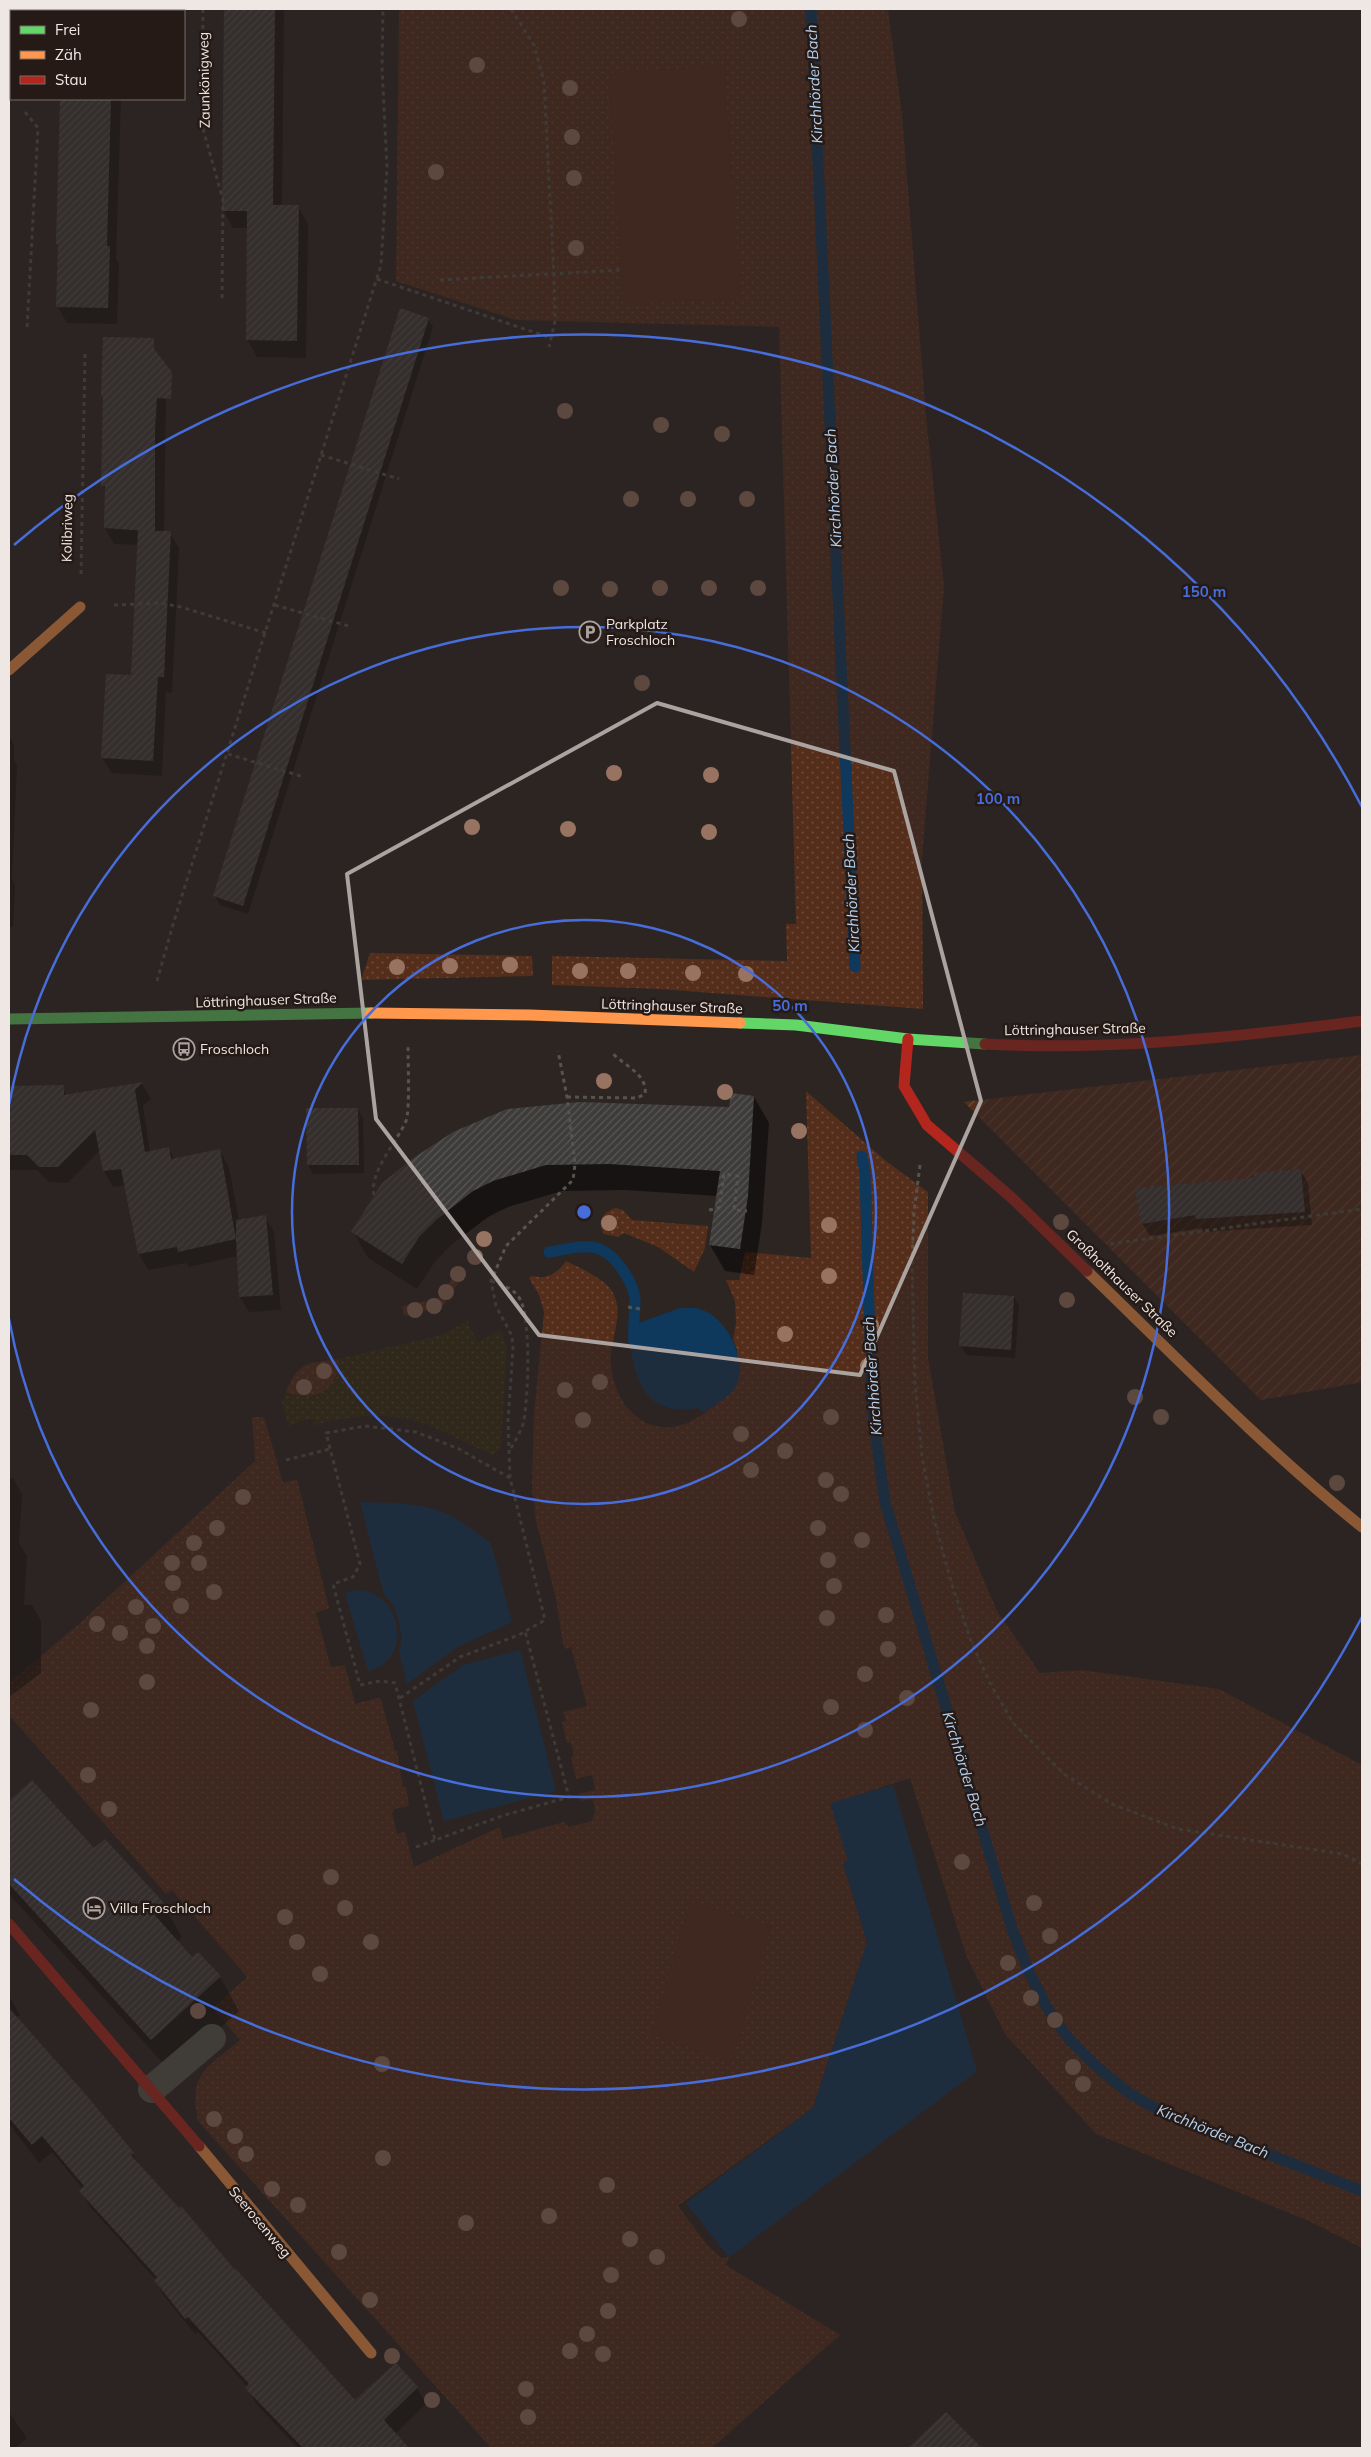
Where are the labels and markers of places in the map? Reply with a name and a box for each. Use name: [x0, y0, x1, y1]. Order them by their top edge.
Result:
place label: Parkplatz Froschloch: [606, 615, 675, 649]
parking icon: Parkplatz Froschloch: [578, 620, 602, 644]
bus stop icon: Froschloch: [172, 1037, 196, 1061]
place label: Froschloch: [200, 1040, 269, 1058]
centre of rings: [575, 1203, 593, 1221]
hotel icon: Villa Froschloch: [82, 1896, 106, 1920]
place label: Villa Froschloch: [110, 1899, 211, 1917]

